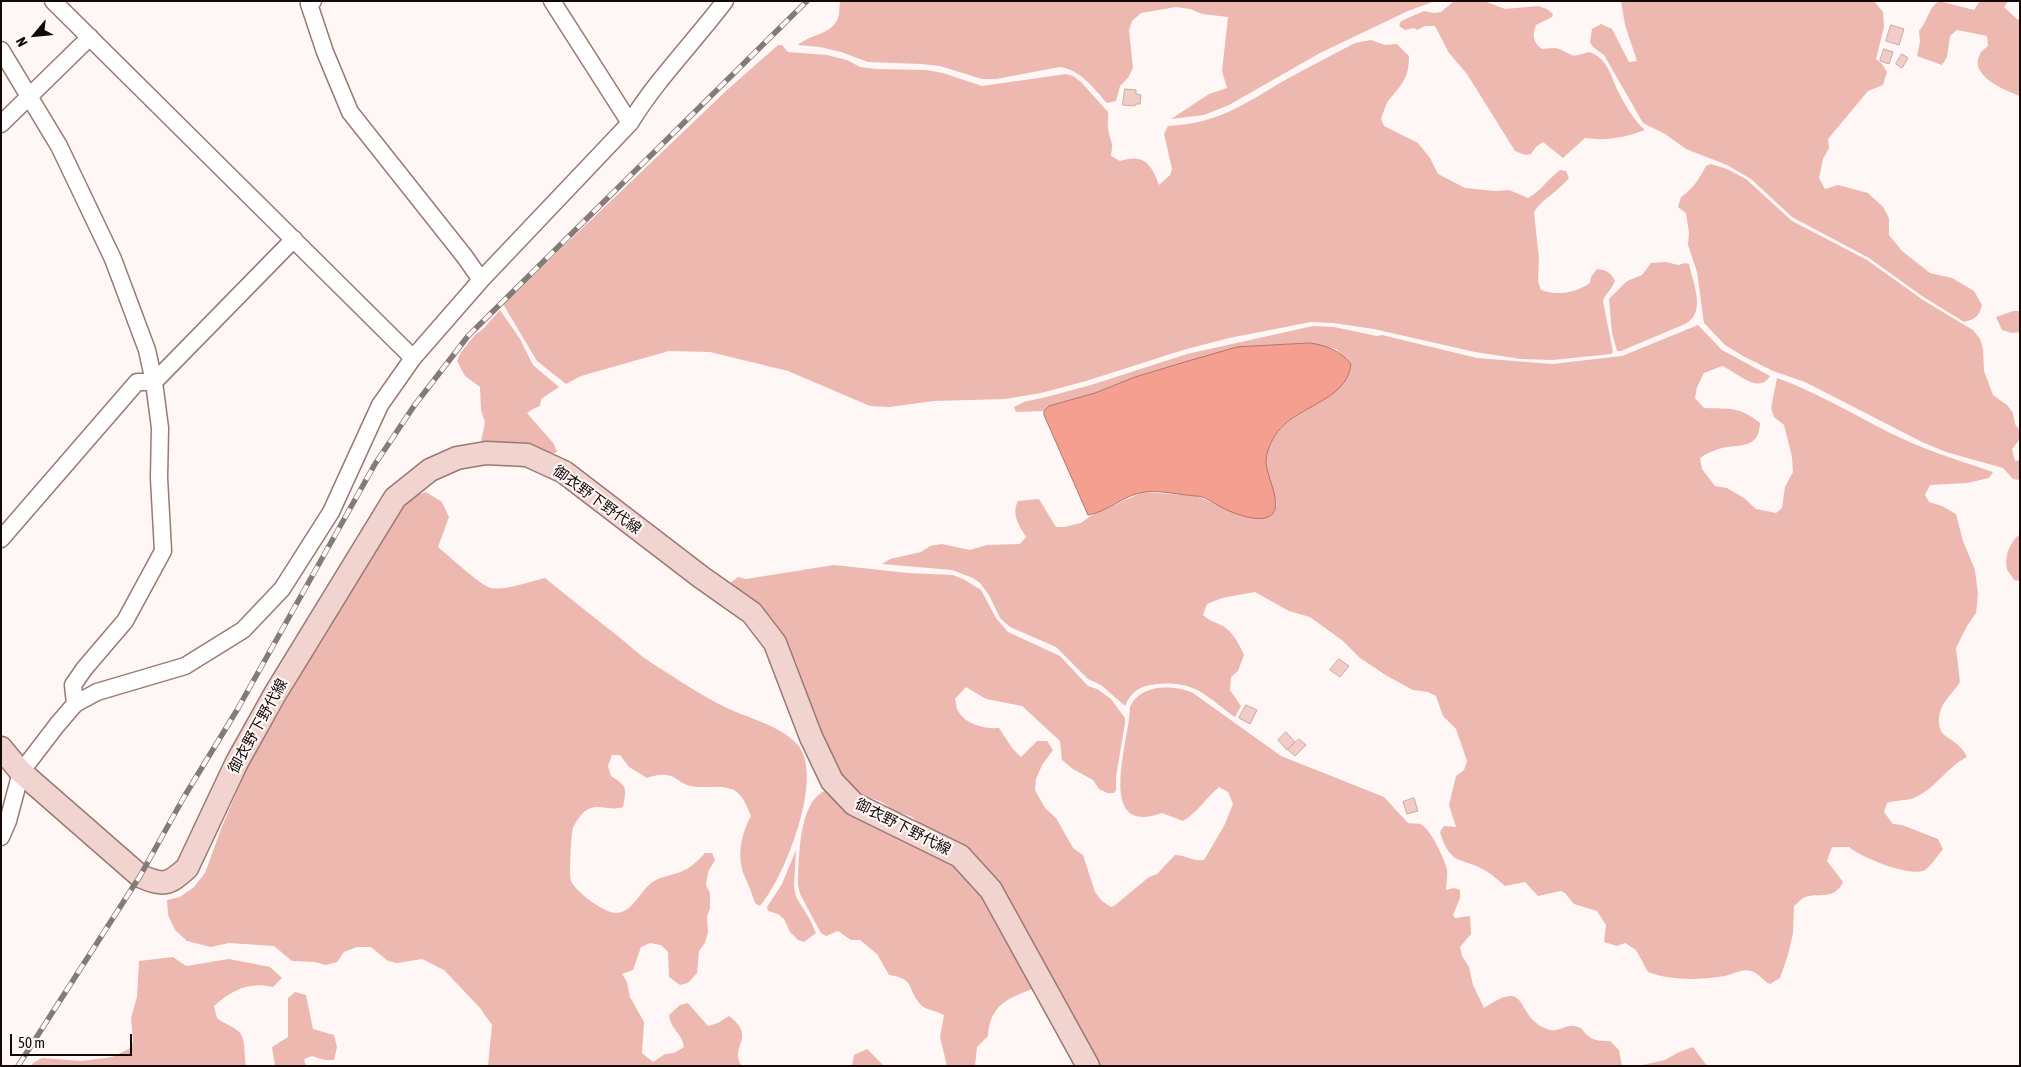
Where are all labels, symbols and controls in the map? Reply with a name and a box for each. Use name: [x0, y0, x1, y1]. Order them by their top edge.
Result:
north arrow: [10, 10, 60, 60]
text: N: [13, 35, 31, 49]
street label: 御衣野下野代線: [549, 462, 645, 538]
street label: 御衣野下野代線: [225, 676, 291, 776]
street label: 御衣野下野代線: [852, 795, 954, 859]
scale bar: [12, 1024, 135, 1056]
text: 50 m: [18, 1034, 45, 1051]

